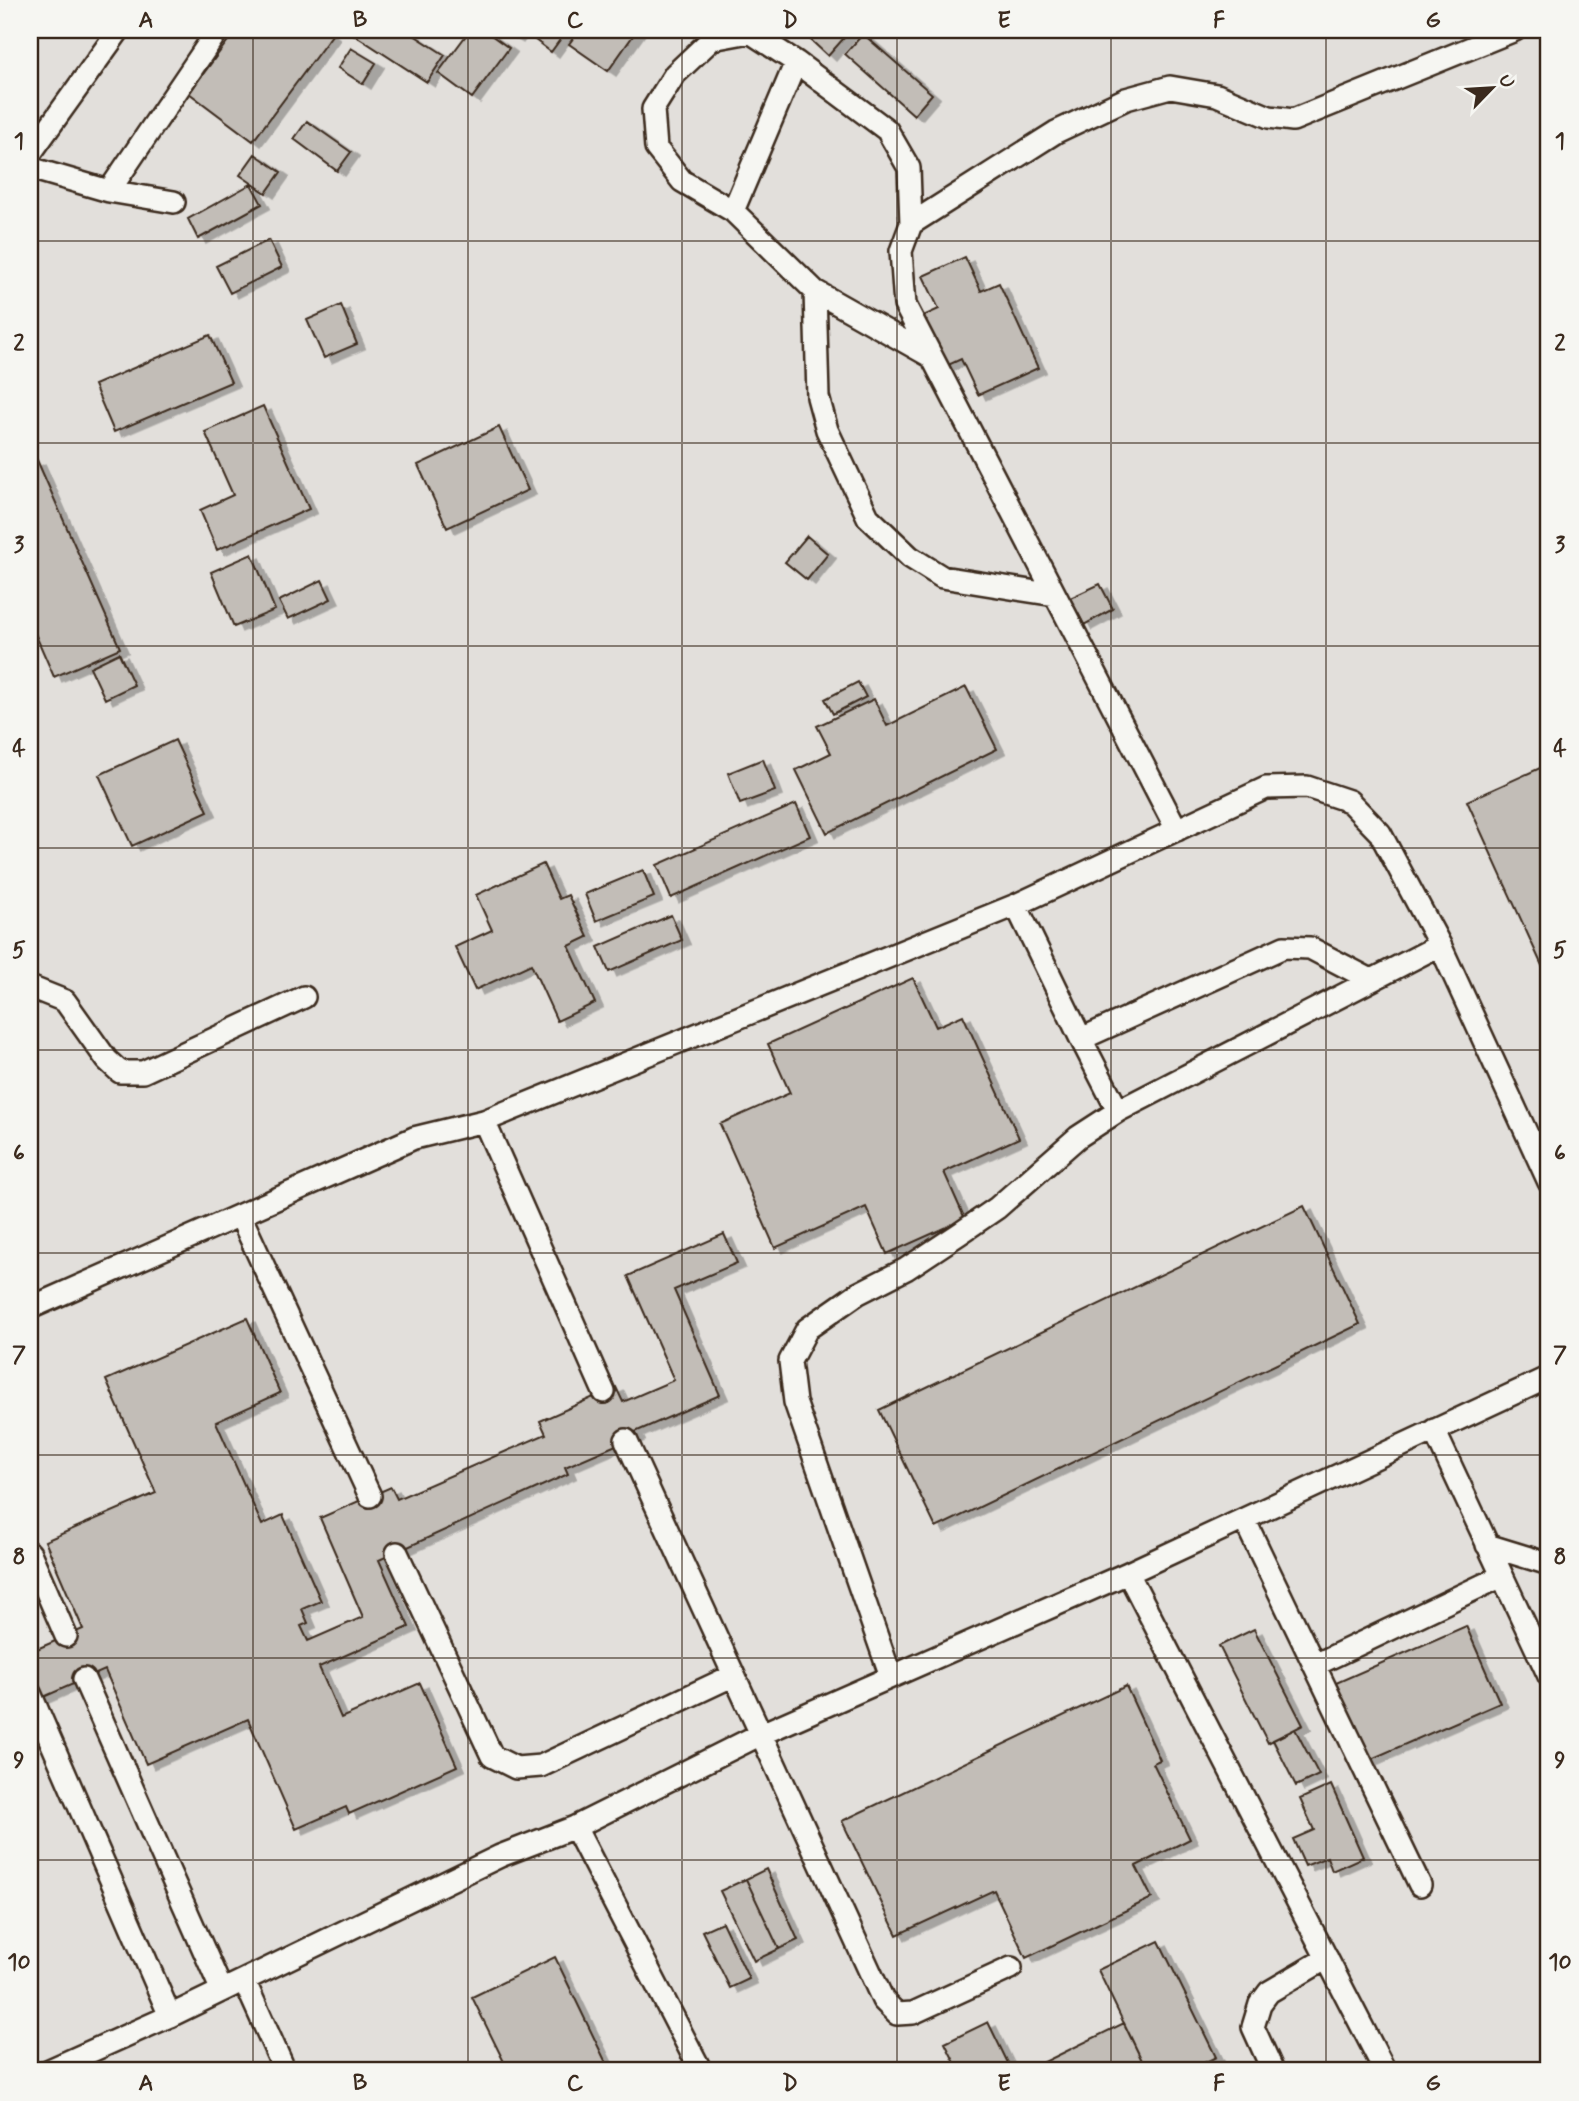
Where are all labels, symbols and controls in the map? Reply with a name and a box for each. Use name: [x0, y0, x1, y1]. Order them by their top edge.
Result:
text: A: [138, 6, 154, 36]
text: B: [353, 6, 368, 36]
text: C: [567, 6, 584, 36]
text: D: [782, 6, 798, 36]
text: E: [997, 6, 1011, 36]
text: F: [1213, 6, 1225, 36]
text: G: [1425, 6, 1441, 36]
north arrow: [1456, 52, 1526, 122]
text: U: [1492, 71, 1520, 92]
text: 1: [14, 127, 24, 157]
text: 1: [1555, 127, 1565, 157]
text: 2: [13, 329, 25, 359]
text: 2: [1554, 329, 1566, 359]
text: 3: [14, 531, 25, 561]
text: 3: [1555, 531, 1566, 561]
text: 4: [12, 734, 26, 764]
text: 4: [1553, 734, 1567, 764]
text: 5: [12, 936, 26, 966]
text: 5: [1553, 936, 1567, 966]
text: 6: [13, 1139, 25, 1169]
text: 6: [1554, 1139, 1566, 1169]
text: 7: [12, 1341, 26, 1371]
text: 7: [1553, 1341, 1567, 1371]
text: 8: [13, 1543, 25, 1573]
text: 8: [1554, 1543, 1566, 1573]
text: 9: [13, 1746, 25, 1776]
text: 9: [1554, 1746, 1566, 1776]
text: 10: [7, 1948, 31, 1978]
text: 10: [1548, 1948, 1572, 1978]
text: A: [138, 2069, 154, 2099]
text: B: [353, 2069, 368, 2099]
text: C: [567, 2069, 584, 2099]
text: D: [782, 2069, 798, 2099]
text: E: [997, 2069, 1011, 2099]
text: F: [1213, 2069, 1225, 2099]
text: G: [1425, 2069, 1441, 2099]

